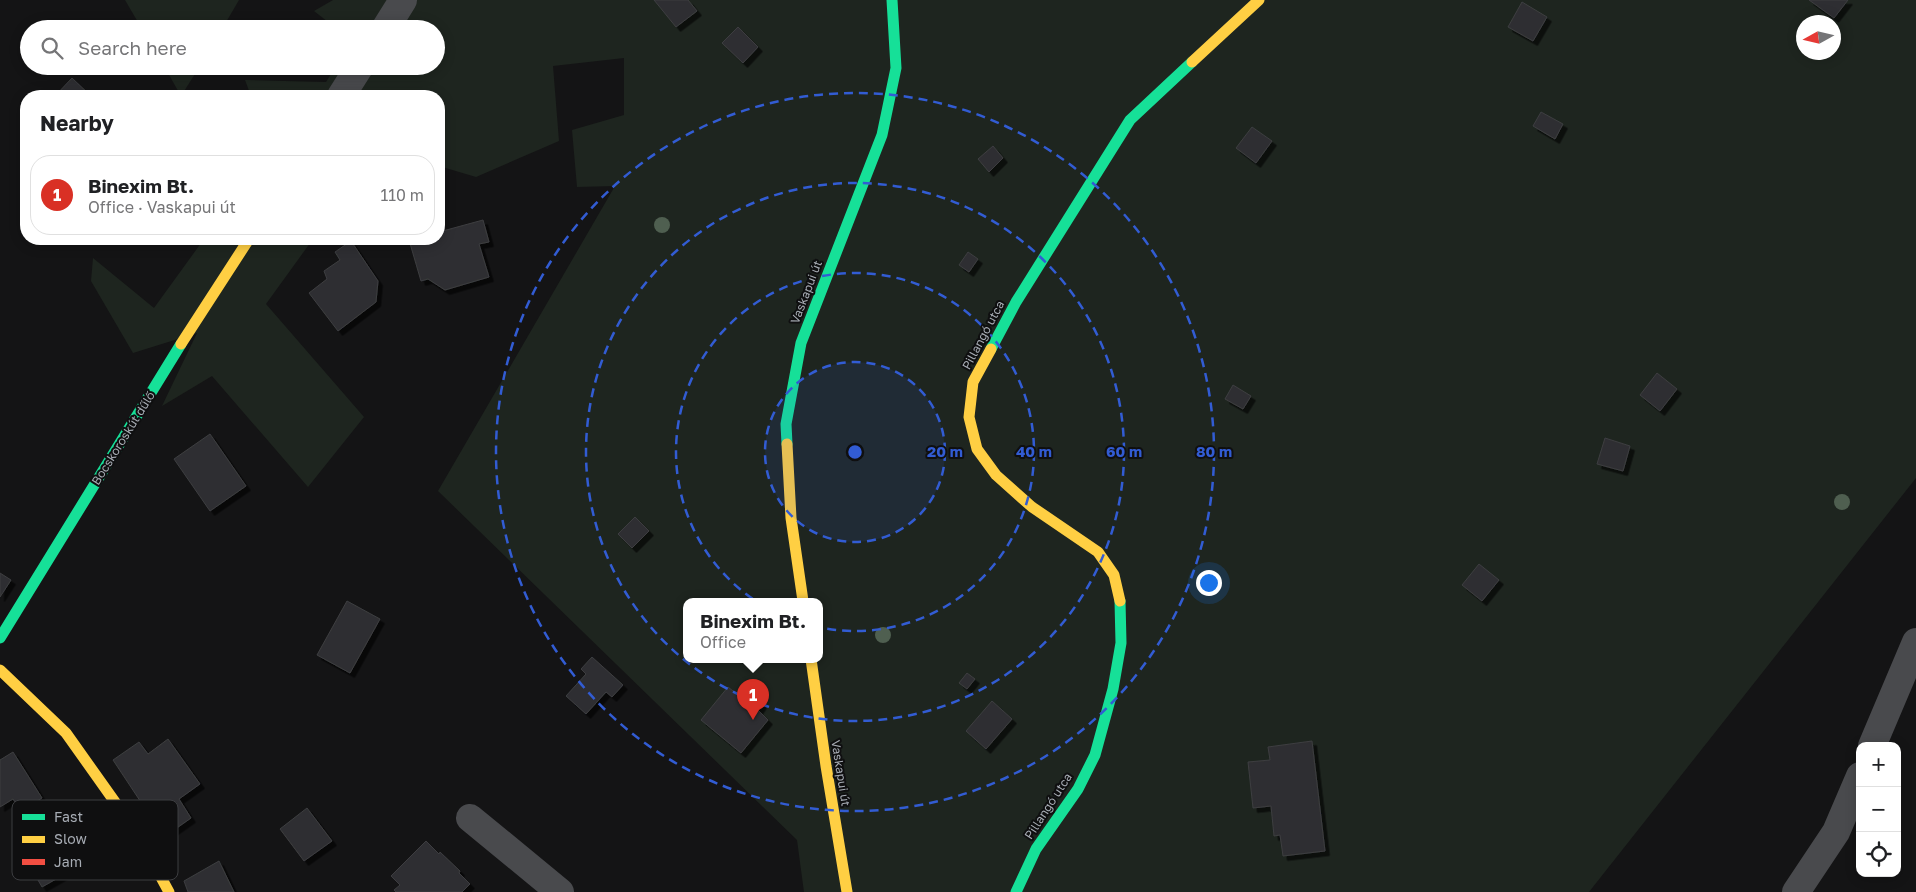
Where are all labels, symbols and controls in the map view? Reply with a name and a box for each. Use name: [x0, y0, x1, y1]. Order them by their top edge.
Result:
north arrow: [1796, 15, 1841, 60]
search box: [20, 20, 445, 75]
icon: search: [38, 34, 66, 62]
text: Search here: [78, 36, 187, 59]
text: Nearby: [40, 110, 114, 136]
text: Binexim Bt.: [88, 174, 194, 197]
text: 1: [53, 185, 61, 205]
text: 110 m: [380, 185, 424, 205]
text: Office · Vaskapui út: [88, 197, 236, 217]
street label: Vaskapui út: [787, 258, 825, 326]
street label: Pillangó utca: [959, 298, 1007, 372]
street label: Bocskoroskút dűlő: [88, 388, 158, 488]
text: 20 m: [927, 442, 963, 460]
text: 40 m: [1016, 442, 1052, 460]
text: 60 m: [1106, 442, 1142, 460]
text: 80 m: [1196, 442, 1232, 460]
centre of rings: [846, 443, 864, 461]
your location: [1196, 570, 1222, 596]
popup: [683, 598, 823, 663]
text: Binexim Bt.: [700, 609, 806, 632]
text: Office: [700, 632, 746, 652]
pin: 1: [737, 679, 769, 720]
street label: Vaskapui út: [828, 739, 854, 807]
map controls: [1856, 742, 1901, 877]
button: +: [1856, 742, 1901, 787]
street label: Pillangó utca: [1021, 770, 1075, 842]
button: −: [1856, 787, 1901, 832]
legend: [12, 800, 178, 880]
text: Fast: [54, 808, 83, 825]
text: Slow: [54, 830, 87, 847]
button: locate: [1856, 832, 1901, 877]
text: Jam: [54, 853, 82, 870]

